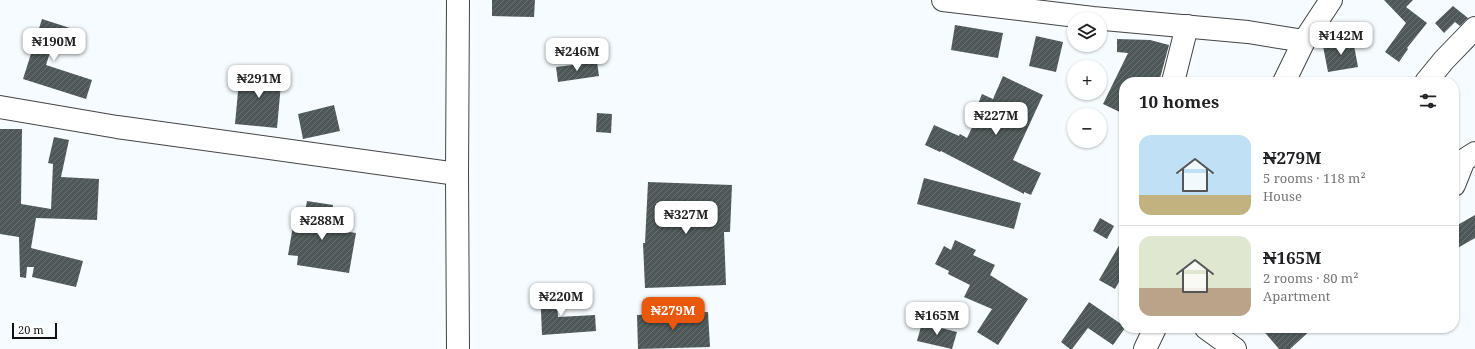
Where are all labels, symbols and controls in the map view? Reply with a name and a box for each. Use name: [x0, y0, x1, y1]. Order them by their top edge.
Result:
map controls: [1067, 12, 1107, 148]
button: layers: [1067, 12, 1107, 52]
pin: ₦142M: [1313, 22, 1369, 56]
text: ₦142M: [1319, 26, 1363, 44]
pin: ₦190M: [26, 28, 82, 62]
text: ₦190M: [32, 32, 76, 50]
pin: ₦246M: [549, 38, 605, 72]
text: ₦246M: [555, 42, 599, 60]
button: +: [1067, 60, 1107, 100]
pin: ₦291M: [231, 65, 287, 99]
text: ₦291M: [237, 69, 281, 87]
text: 10 homes: [1139, 90, 1219, 113]
icon: filters: [1417, 90, 1439, 112]
pin: ₦227M: [968, 102, 1024, 136]
text: ₦227M: [974, 106, 1018, 124]
button: −: [1067, 108, 1107, 148]
text: ₦279M: [1263, 146, 1321, 169]
icon: home: [1171, 151, 1219, 199]
text: 5 rooms · 118 m²: [1263, 169, 1366, 187]
text: House: [1263, 187, 1302, 205]
pin: ₦327M: [658, 201, 714, 235]
text: ₦327M: [664, 205, 708, 223]
pin: ₦288M: [294, 207, 350, 241]
text: ₦288M: [300, 211, 344, 229]
text: ₦165M: [1263, 246, 1321, 269]
icon: home: [1171, 252, 1219, 300]
text: 2 rooms · 80 m²: [1263, 269, 1358, 287]
pin: ₦220M: [533, 283, 589, 317]
text: ₦220M: [539, 287, 583, 305]
text: Apartment: [1263, 287, 1330, 305]
pin: ₦279M: [645, 297, 701, 331]
text: ₦279M: [651, 301, 695, 319]
pin: ₦165M: [909, 302, 965, 336]
text: ₦165M: [915, 306, 959, 324]
scale bar: [12, 321, 57, 340]
text: 20 m: [18, 322, 44, 337]

